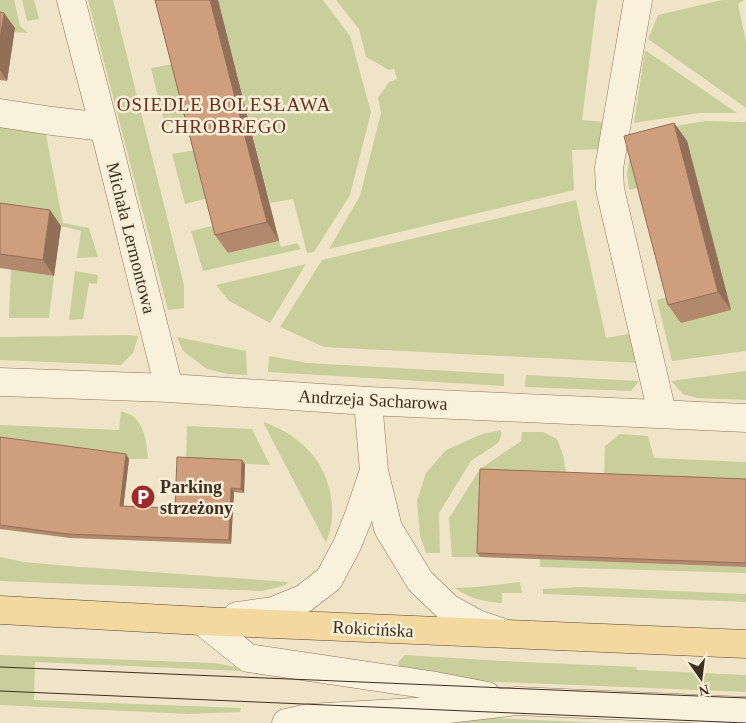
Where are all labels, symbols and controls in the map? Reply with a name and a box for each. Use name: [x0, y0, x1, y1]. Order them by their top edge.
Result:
district label: OSIEDLE BOLESŁAWA CHROBREGO: [117, 94, 331, 137]
street label: Michała Lermontowa: [102, 160, 160, 316]
street label: Andrzeja Sacharowa: [298, 386, 448, 414]
place label: Parking strzeżony: [160, 477, 233, 518]
parking icon: Parking strzeżony: [130, 484, 156, 510]
street label: Rokicińska: [332, 617, 414, 641]
north arrow: [676, 653, 726, 703]
text: N: [697, 682, 711, 699]

